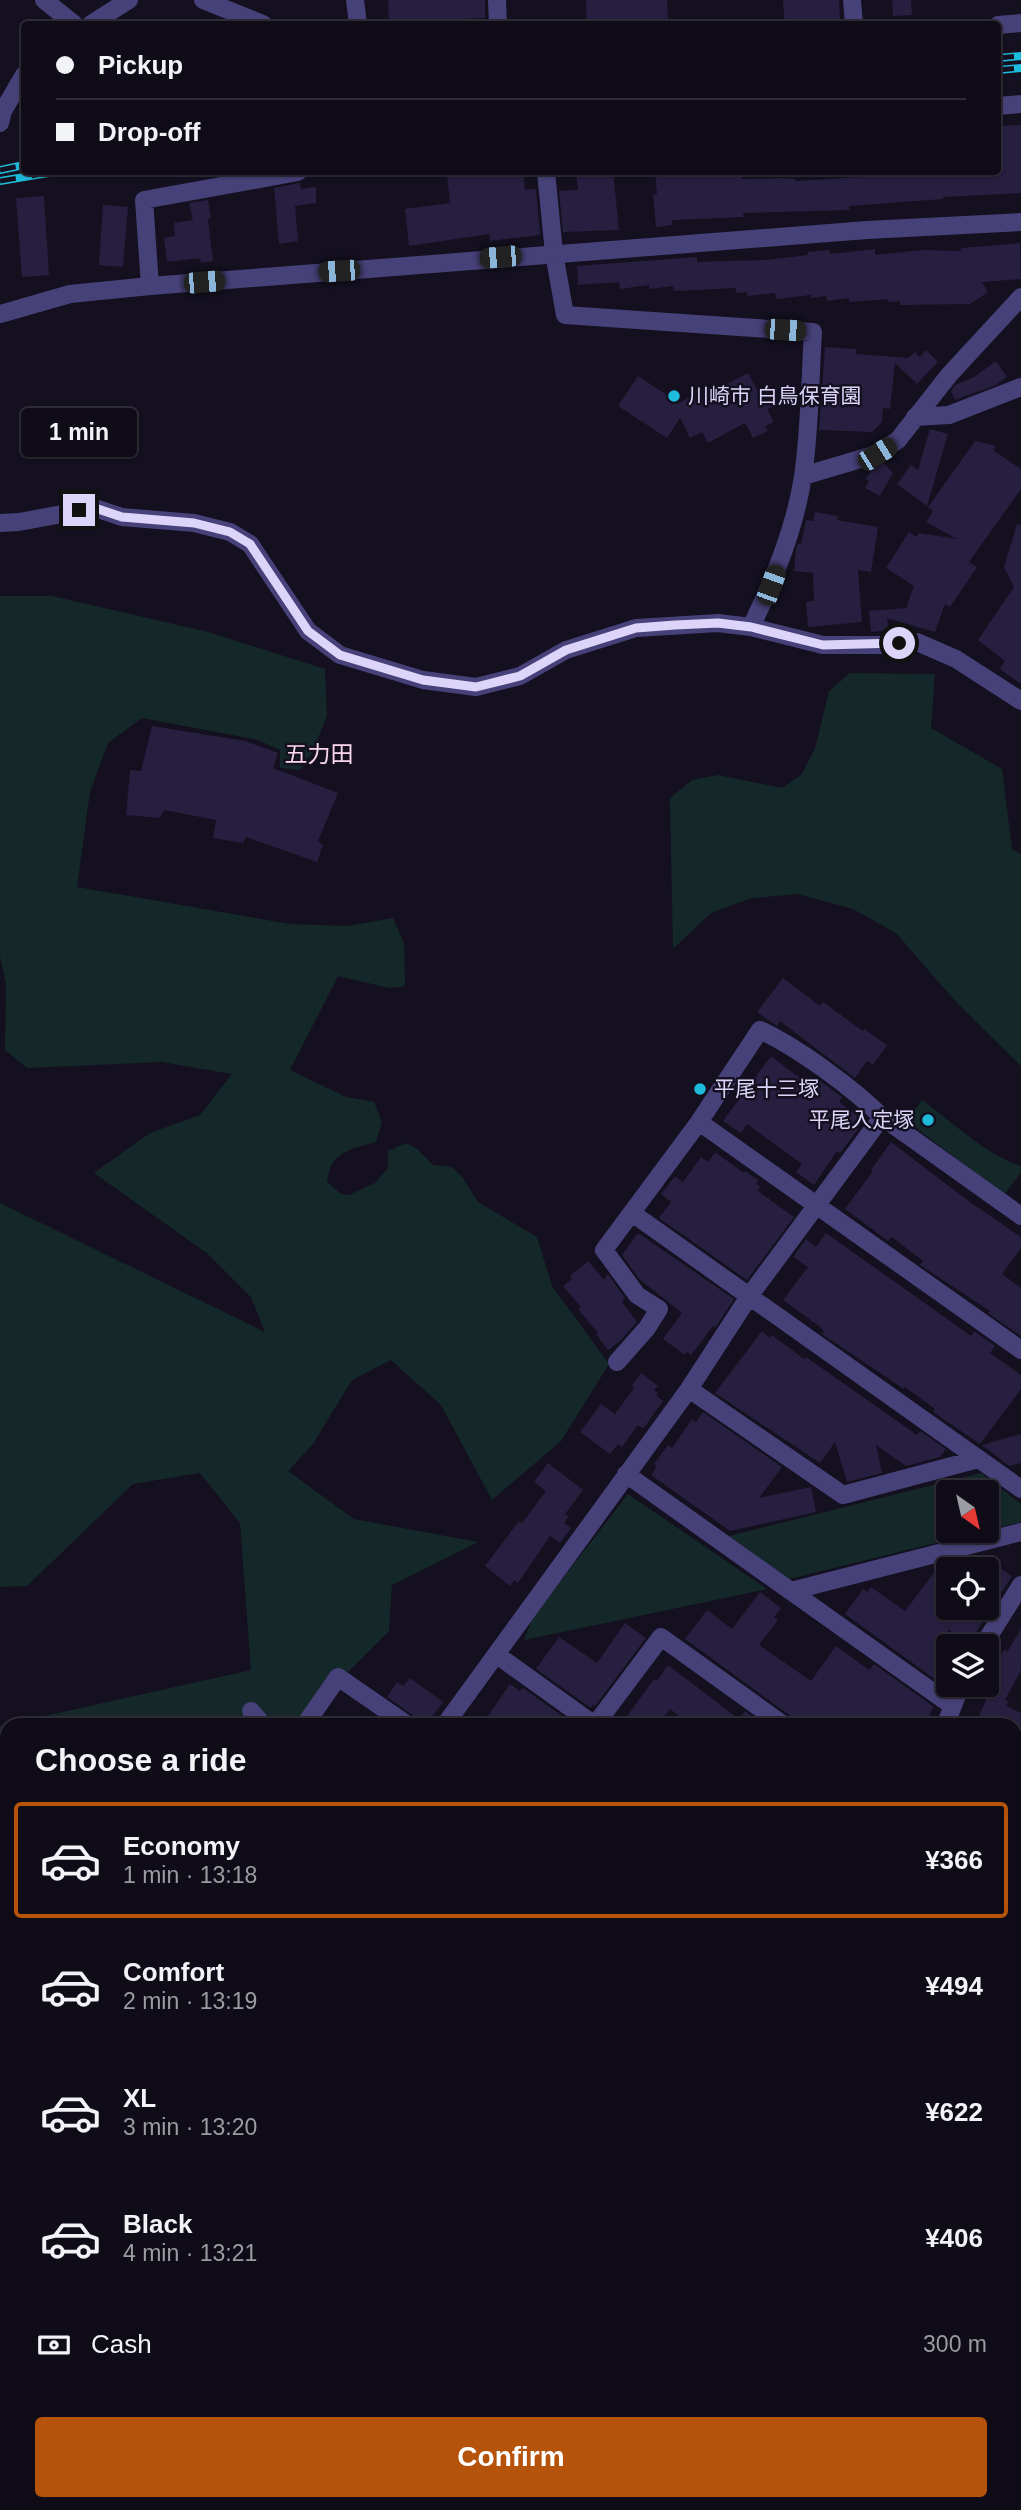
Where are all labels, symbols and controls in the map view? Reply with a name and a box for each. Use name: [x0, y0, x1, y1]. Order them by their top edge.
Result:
text: Pickup: [98, 50, 183, 80]
text: Drop-off: [98, 117, 201, 147]
car: [479, 245, 522, 269]
car: [318, 259, 361, 283]
car: [183, 270, 226, 294]
car: [764, 318, 807, 342]
place label: 川崎市 白鳥保育園: [688, 384, 862, 407]
marker: 川崎市 白鳥保育園: [666, 388, 682, 404]
callout: 1 min: [21, 408, 137, 458]
text: 1 min: [49, 419, 109, 445]
car: [854, 434, 901, 474]
route end: [63, 494, 95, 526]
car: [754, 562, 789, 608]
route start: [883, 627, 915, 659]
district label: 五力田: [285, 741, 354, 767]
place label: 平尾十三塚: [714, 1077, 819, 1100]
marker: 平尾十三塚: [692, 1081, 708, 1097]
place label: 平尾入定塚: [809, 1108, 914, 1131]
marker: 平尾入定塚: [920, 1112, 936, 1128]
north arrow: [936, 1480, 999, 1544]
map controls: [936, 1480, 999, 1697]
button: locate: [936, 1557, 999, 1620]
button: layers: [936, 1634, 999, 1697]
text: Choose a ride: [35, 1742, 247, 1778]
icon: car: [39, 1829, 102, 1892]
text: Economy: [123, 1831, 240, 1861]
text: ¥366: [925, 1845, 983, 1875]
text: 1 min · 13:18: [123, 1862, 257, 1888]
icon: car: [39, 1955, 102, 2018]
text: Comfort: [123, 1957, 224, 1987]
text: ¥494: [925, 1971, 983, 2001]
text: 2 min · 13:19: [123, 1988, 257, 2014]
icon: car: [39, 2081, 102, 2144]
text: XL: [123, 2083, 156, 2113]
text: ¥622: [925, 2097, 983, 2127]
text: 3 min · 13:20: [123, 2114, 257, 2140]
icon: car: [39, 2207, 102, 2270]
text: Black: [123, 2209, 192, 2239]
text: ¥406: [925, 2223, 983, 2253]
text: 4 min · 13:21: [123, 2240, 257, 2266]
icon: cash: [35, 2326, 73, 2364]
text: Cash: [91, 2329, 152, 2359]
text: 300 m: [923, 2331, 987, 2357]
button: Confirm: [35, 2417, 987, 2497]

